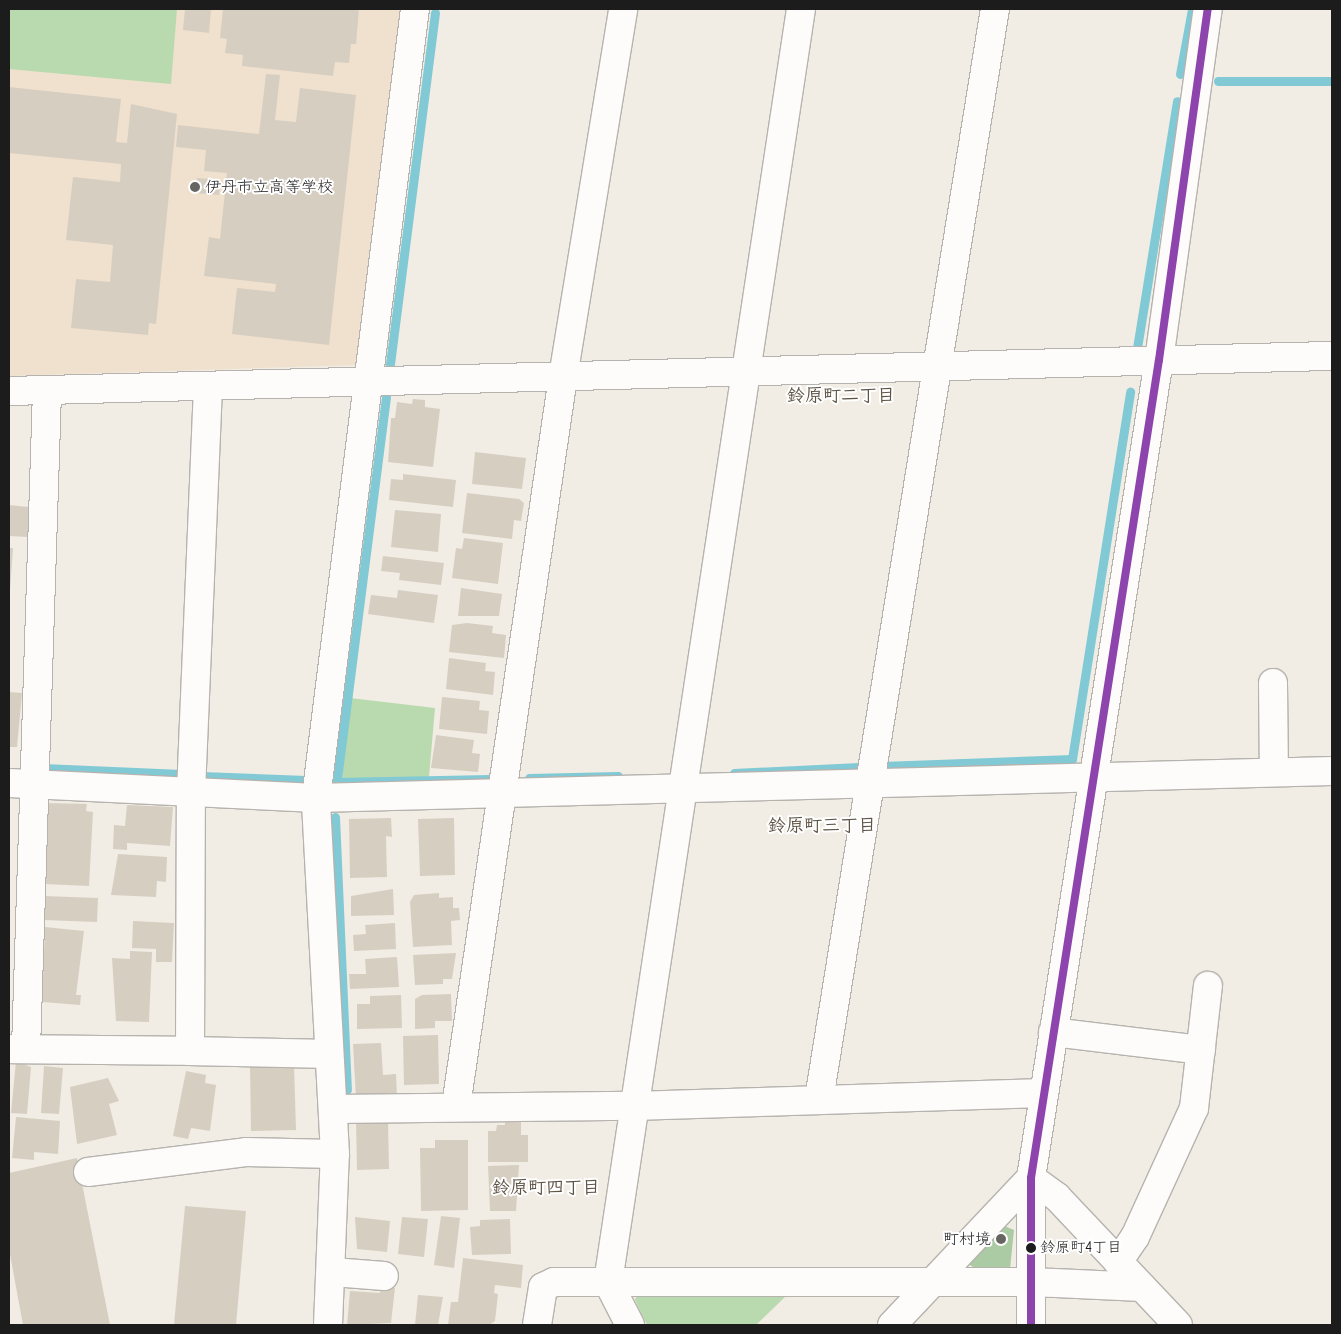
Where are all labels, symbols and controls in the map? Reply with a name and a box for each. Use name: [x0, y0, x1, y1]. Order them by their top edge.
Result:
place label: 伊丹市立高等学校: [205, 177, 333, 197]
marker: 伊丹市立高等学校: [189, 181, 201, 193]
district label: 鈴原町二丁目: [787, 385, 895, 407]
district label: 鈴原町三丁目: [768, 815, 876, 837]
district label: 鈴原町四丁目: [492, 1177, 600, 1199]
place label: 町村境: [943, 1229, 991, 1249]
marker: 町村境: [995, 1233, 1007, 1245]
place label: 鈴原町4丁目: [1040, 1239, 1122, 1257]
marker: 鈴原町4丁目: [1026, 1243, 1036, 1253]

